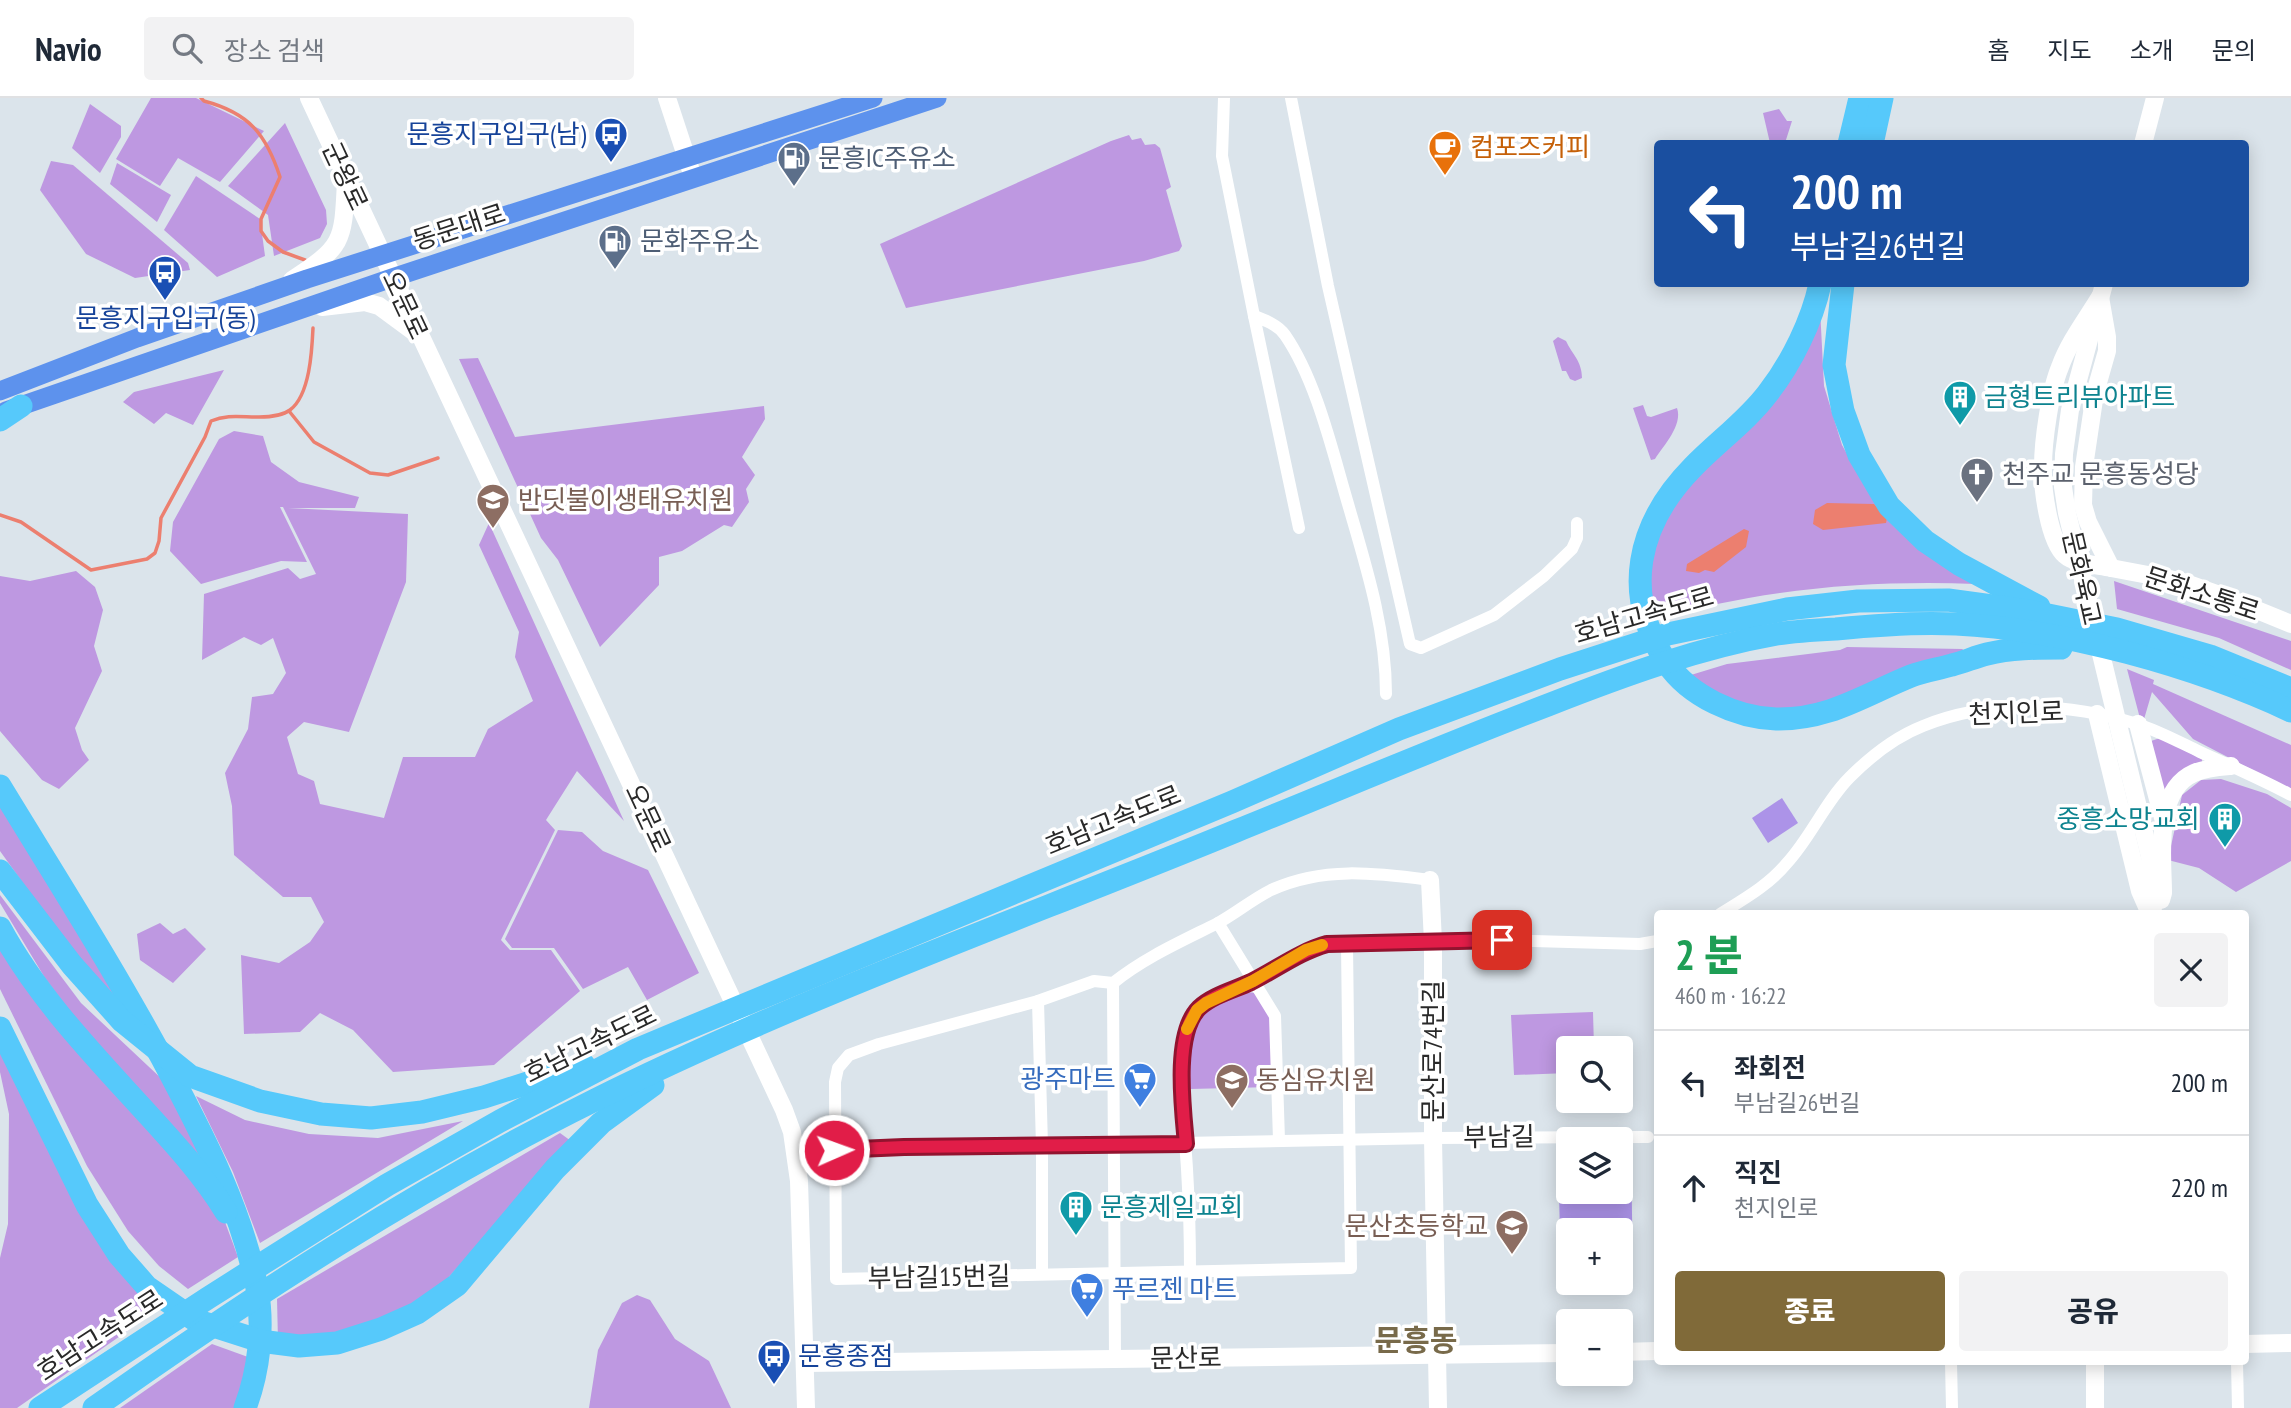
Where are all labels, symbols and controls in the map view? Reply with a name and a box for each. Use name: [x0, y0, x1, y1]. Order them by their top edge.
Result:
search box: [144, 17, 634, 80]
text: Navio: [35, 27, 102, 70]
icon: search: [168, 29, 206, 67]
text: 장소 검색: [224, 34, 325, 67]
text: 홈: [1987, 35, 2009, 66]
text: 지도: [2047, 35, 2092, 66]
text: 소개: [2130, 35, 2174, 66]
text: 문의: [2212, 35, 2256, 66]
bus stop icon: 문흥지구입구(남): [592, 115, 630, 164]
place label: 문흥지구입구(남): [406, 117, 586, 150]
cafe icon: 컴포즈커피: [1426, 128, 1464, 177]
place label: 컴포즈커피: [1470, 130, 1590, 163]
street label: 군왕로: [315, 136, 376, 215]
fuel station icon: 문흥IC주유소: [775, 139, 813, 188]
place label: 문흥IC주유소: [818, 141, 956, 174]
text: 200 m: [1790, 159, 1903, 223]
icon: left: [1675, 168, 1766, 259]
street label: 동문대로: [408, 196, 509, 257]
fuel station icon: 문화주유소: [596, 222, 634, 271]
place label: 문화주유소: [640, 224, 760, 257]
text: 부남길26번길: [1790, 225, 1966, 267]
bus stop icon: 문흥지구입구(동): [146, 253, 184, 302]
street label: 오문로: [375, 265, 436, 344]
place label: 문흥지구입구(동): [75, 301, 255, 334]
building icon: 금형트리뷰아파트: [1941, 378, 1979, 427]
place label: 금형트리뷰아파트: [1984, 380, 2175, 413]
church icon: 천주교 문흥동성당: [1958, 455, 1996, 504]
place label: 천주교 문흥동성당: [2002, 457, 2199, 490]
school or university icon: 반딧불이생태유치원: [474, 481, 512, 530]
place label: 반딧불이생태유치원: [518, 483, 733, 516]
street label: 문화육교: [2056, 528, 2109, 628]
street label: 문화소통로: [2140, 559, 2264, 628]
street label: 호남고속도로: [1570, 579, 1717, 650]
street label: 천지인로: [1968, 694, 2064, 731]
street label: 호남고속도로: [1040, 777, 1186, 862]
street label: 오문로: [618, 778, 679, 857]
building icon: 중흥소망교회: [2206, 800, 2244, 849]
place label: 중흥소망교회: [2056, 802, 2200, 835]
pin: [1472, 910, 1532, 970]
icon: arrive: [1483, 921, 1521, 959]
text: 2 분: [1675, 927, 1742, 982]
button: close: [2154, 933, 2228, 1007]
street label: 문산로74번길: [1416, 979, 1449, 1123]
text: 460 m · 16:22: [1675, 981, 1787, 1010]
street label: 호남고속도로: [518, 997, 662, 1090]
map controls: [1556, 1036, 1633, 1386]
button: search: [1556, 1036, 1633, 1113]
text: 좌회전: [1734, 1051, 1806, 1084]
supermarket icon: 광주마트: [1121, 1060, 1159, 1109]
school or university icon: 동심유치원: [1213, 1061, 1251, 1110]
place label: 광주마트: [1020, 1062, 1116, 1095]
place label: 동심유치원: [1256, 1063, 1376, 1096]
icon: left: [1675, 1064, 1713, 1102]
text: 200 m: [2170, 1066, 2228, 1099]
text: 부남길26번길: [1734, 1088, 1861, 1117]
position arrow: [797, 1113, 871, 1187]
street label: 부남길: [1463, 1119, 1535, 1154]
button: layers: [1556, 1127, 1633, 1204]
text: 직진: [1734, 1156, 1782, 1189]
icon: ahead: [1675, 1169, 1713, 1207]
text: 220 m: [2170, 1171, 2228, 1204]
building icon: 문흥제일교회: [1057, 1188, 1095, 1237]
place label: 문흥제일교회: [1100, 1190, 1244, 1223]
text: 천지인로: [1734, 1193, 1819, 1222]
school or university icon: 문산초등학교: [1493, 1207, 1531, 1256]
place label: 문산초등학교: [1344, 1209, 1488, 1242]
button: +: [1556, 1218, 1633, 1295]
street label: 부남길15번길: [867, 1259, 1011, 1294]
supermarket icon: 푸르젠 마트: [1068, 1270, 1106, 1319]
button: 종료: [1675, 1271, 1945, 1351]
button: 공유: [1959, 1271, 2228, 1351]
place label: 푸르젠 마트: [1112, 1272, 1237, 1305]
street label: 호남고속도로: [31, 1282, 169, 1388]
button: −: [1556, 1309, 1633, 1386]
district label: 문흥동: [1375, 1320, 1457, 1359]
bus stop icon: 문흥종점: [755, 1337, 793, 1386]
place label: 문흥종점: [798, 1339, 894, 1372]
street label: 문산로: [1150, 1340, 1222, 1375]

